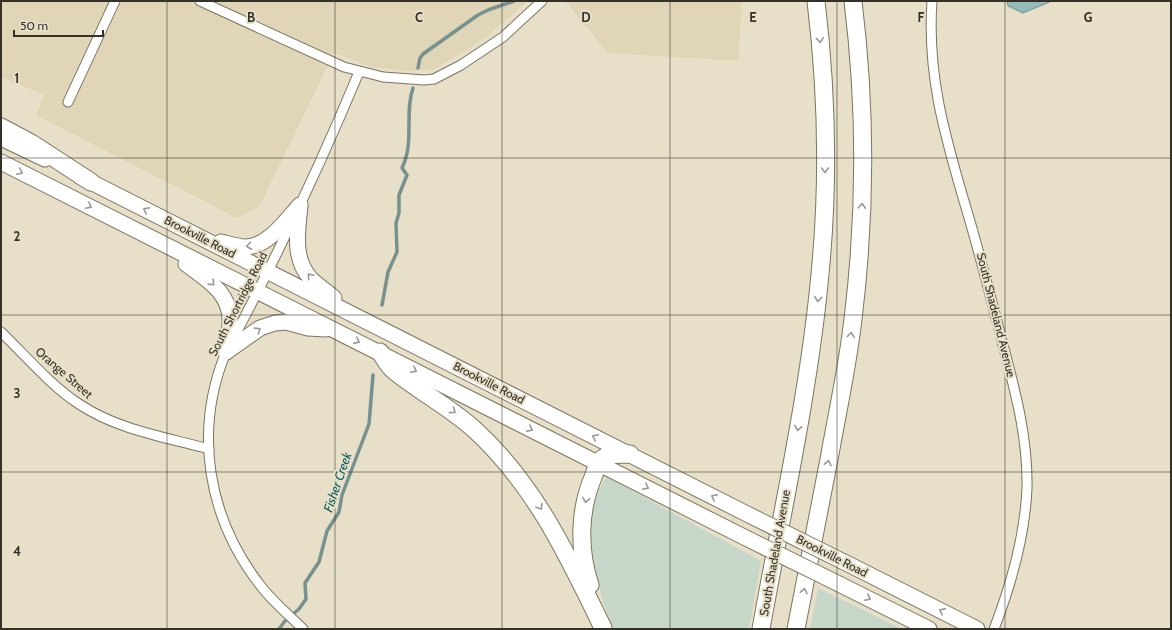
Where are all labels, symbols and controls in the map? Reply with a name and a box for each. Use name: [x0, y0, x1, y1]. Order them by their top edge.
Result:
text: B: [247, 9, 255, 25]
text: C: [415, 9, 423, 25]
text: D: [581, 9, 591, 25]
text: E: [749, 9, 757, 25]
text: F: [918, 9, 925, 25]
text: G: [1084, 9, 1093, 25]
scale bar: [14, 12, 103, 38]
text: 50 m: [20, 18, 48, 33]
one-way arrow: [815, 37, 824, 43]
text: 1: [15, 70, 19, 86]
one-way arrow: [15, 167, 23, 175]
one-way arrow: [821, 167, 829, 173]
one-way arrow: [84, 201, 92, 209]
one-way arrow: [858, 203, 866, 209]
one-way arrow: [143, 207, 150, 215]
street label: Brookville Road: [162, 212, 238, 261]
text: 2: [14, 228, 21, 244]
one-way arrow: [245, 241, 252, 250]
street label: South Shortridge Road: [205, 249, 270, 358]
street label: South Shadeland Avenue: [974, 251, 1019, 379]
one-way arrow: [307, 273, 314, 281]
one-way arrow: [207, 278, 215, 286]
one-way arrow: [813, 296, 822, 302]
one-way arrow: [254, 327, 261, 334]
one-way arrow: [846, 332, 855, 338]
one-way arrow: [353, 336, 360, 344]
street label: Orange Street: [33, 344, 96, 402]
street label: Brookville Road: [451, 358, 527, 407]
one-way arrow: [410, 365, 417, 372]
text: 3: [13, 385, 21, 401]
one-way arrow: [448, 406, 455, 413]
one-way arrow: [526, 424, 533, 431]
one-way arrow: [794, 425, 802, 431]
one-way arrow: [591, 434, 599, 442]
water label: Fisher Creek: [319, 450, 355, 514]
one-way arrow: [823, 460, 832, 466]
one-way arrow: [642, 482, 649, 490]
street label: South Shadeland Avenue: [756, 489, 793, 617]
one-way arrow: [711, 494, 718, 502]
one-way arrow: [582, 497, 590, 503]
one-way arrow: [535, 503, 542, 510]
street label: Brookville Road: [794, 531, 870, 580]
text: 4: [13, 543, 21, 559]
one-way arrow: [799, 588, 807, 594]
one-way arrow: [863, 593, 871, 601]
one-way arrow: [939, 609, 946, 616]

